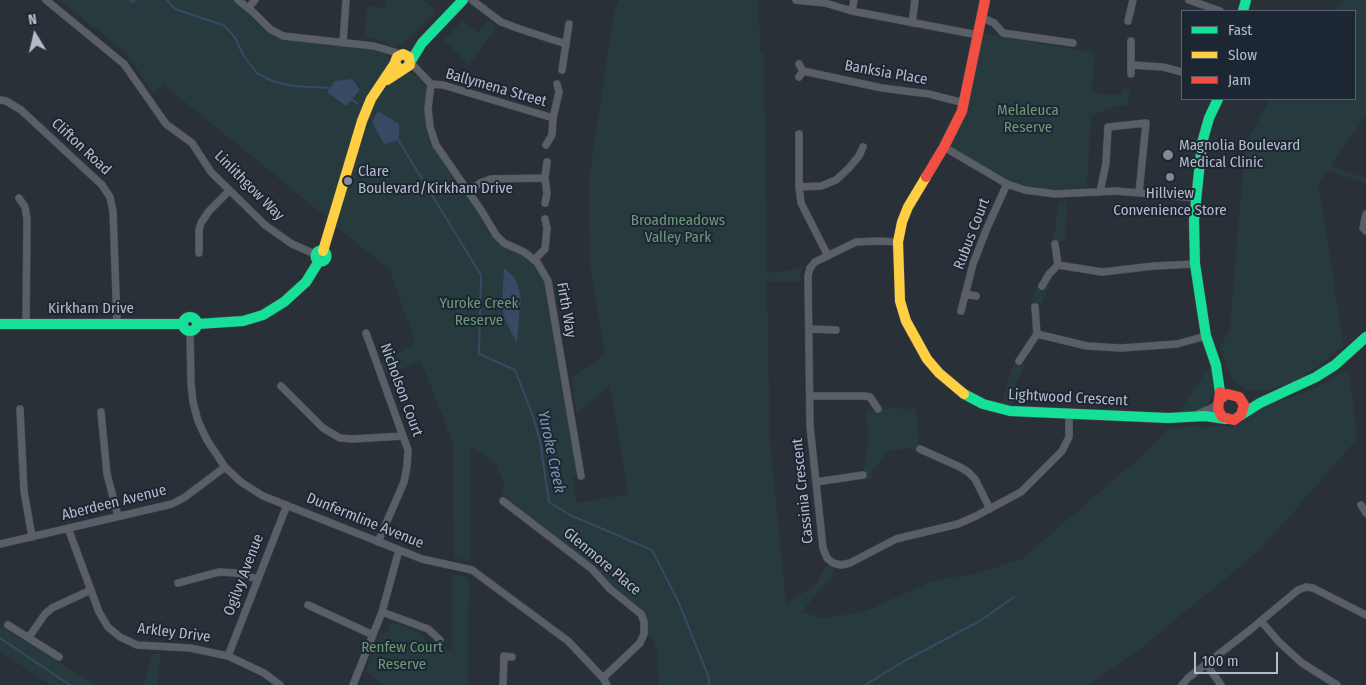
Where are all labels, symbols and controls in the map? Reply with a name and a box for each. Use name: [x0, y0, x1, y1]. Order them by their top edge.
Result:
north arrow: [10, 10, 60, 60]
legend: [1181, 10, 1356, 100]
text: N: [27, 11, 38, 29]
text: Fast: [1228, 21, 1252, 39]
text: Slow: [1228, 46, 1257, 64]
street label: Banksia Place: [843, 57, 929, 89]
street label: Ballymena Street: [443, 65, 549, 111]
text: Jam: [1228, 71, 1251, 89]
park label: Melaleuca Reserve: [997, 102, 1059, 137]
street label: Clifton Road: [47, 115, 115, 179]
place label: Magnolia Boulevard Medical Clinic: [1179, 137, 1300, 172]
street label: Linlithgow Way: [210, 147, 288, 225]
marker: Magnolia Boulevard Medical Clinic: [1161, 148, 1175, 162]
place label: Clare Boulevard/Kirkham Drive: [358, 163, 513, 198]
marker: Hillview Convenience Store: [1164, 171, 1176, 183]
marker: Clare Boulevard/Kirkham Drive: [342, 175, 354, 187]
place label: Hillview Convenience Store: [1113, 185, 1227, 220]
street label: Rubus Court: [950, 196, 994, 272]
park label: Broadmeadows Valley Park: [631, 212, 725, 247]
street label: Firth Way: [552, 281, 580, 339]
park label: Yuroke Creek Reserve: [439, 295, 519, 330]
street label: Kirkham Drive: [48, 300, 134, 318]
street label: Nicholson Court: [376, 341, 426, 439]
street label: Lightwood Crescent: [1008, 386, 1128, 410]
water label: Yuroke Creek: [533, 409, 569, 495]
street label: Cassinia Crescent: [789, 437, 817, 545]
street label: Aberdeen Avenue: [60, 481, 168, 525]
street label: Dunfermline Avenue: [304, 489, 426, 553]
street label: Glenmore Place: [560, 524, 644, 600]
street label: Ogilvy Avenue: [220, 532, 268, 618]
street label: Arkley Drive: [137, 620, 211, 646]
park label: Renfew Court Reserve: [361, 639, 443, 674]
scale bar: [1196, 642, 1280, 674]
text: 100 m: [1202, 652, 1239, 670]

